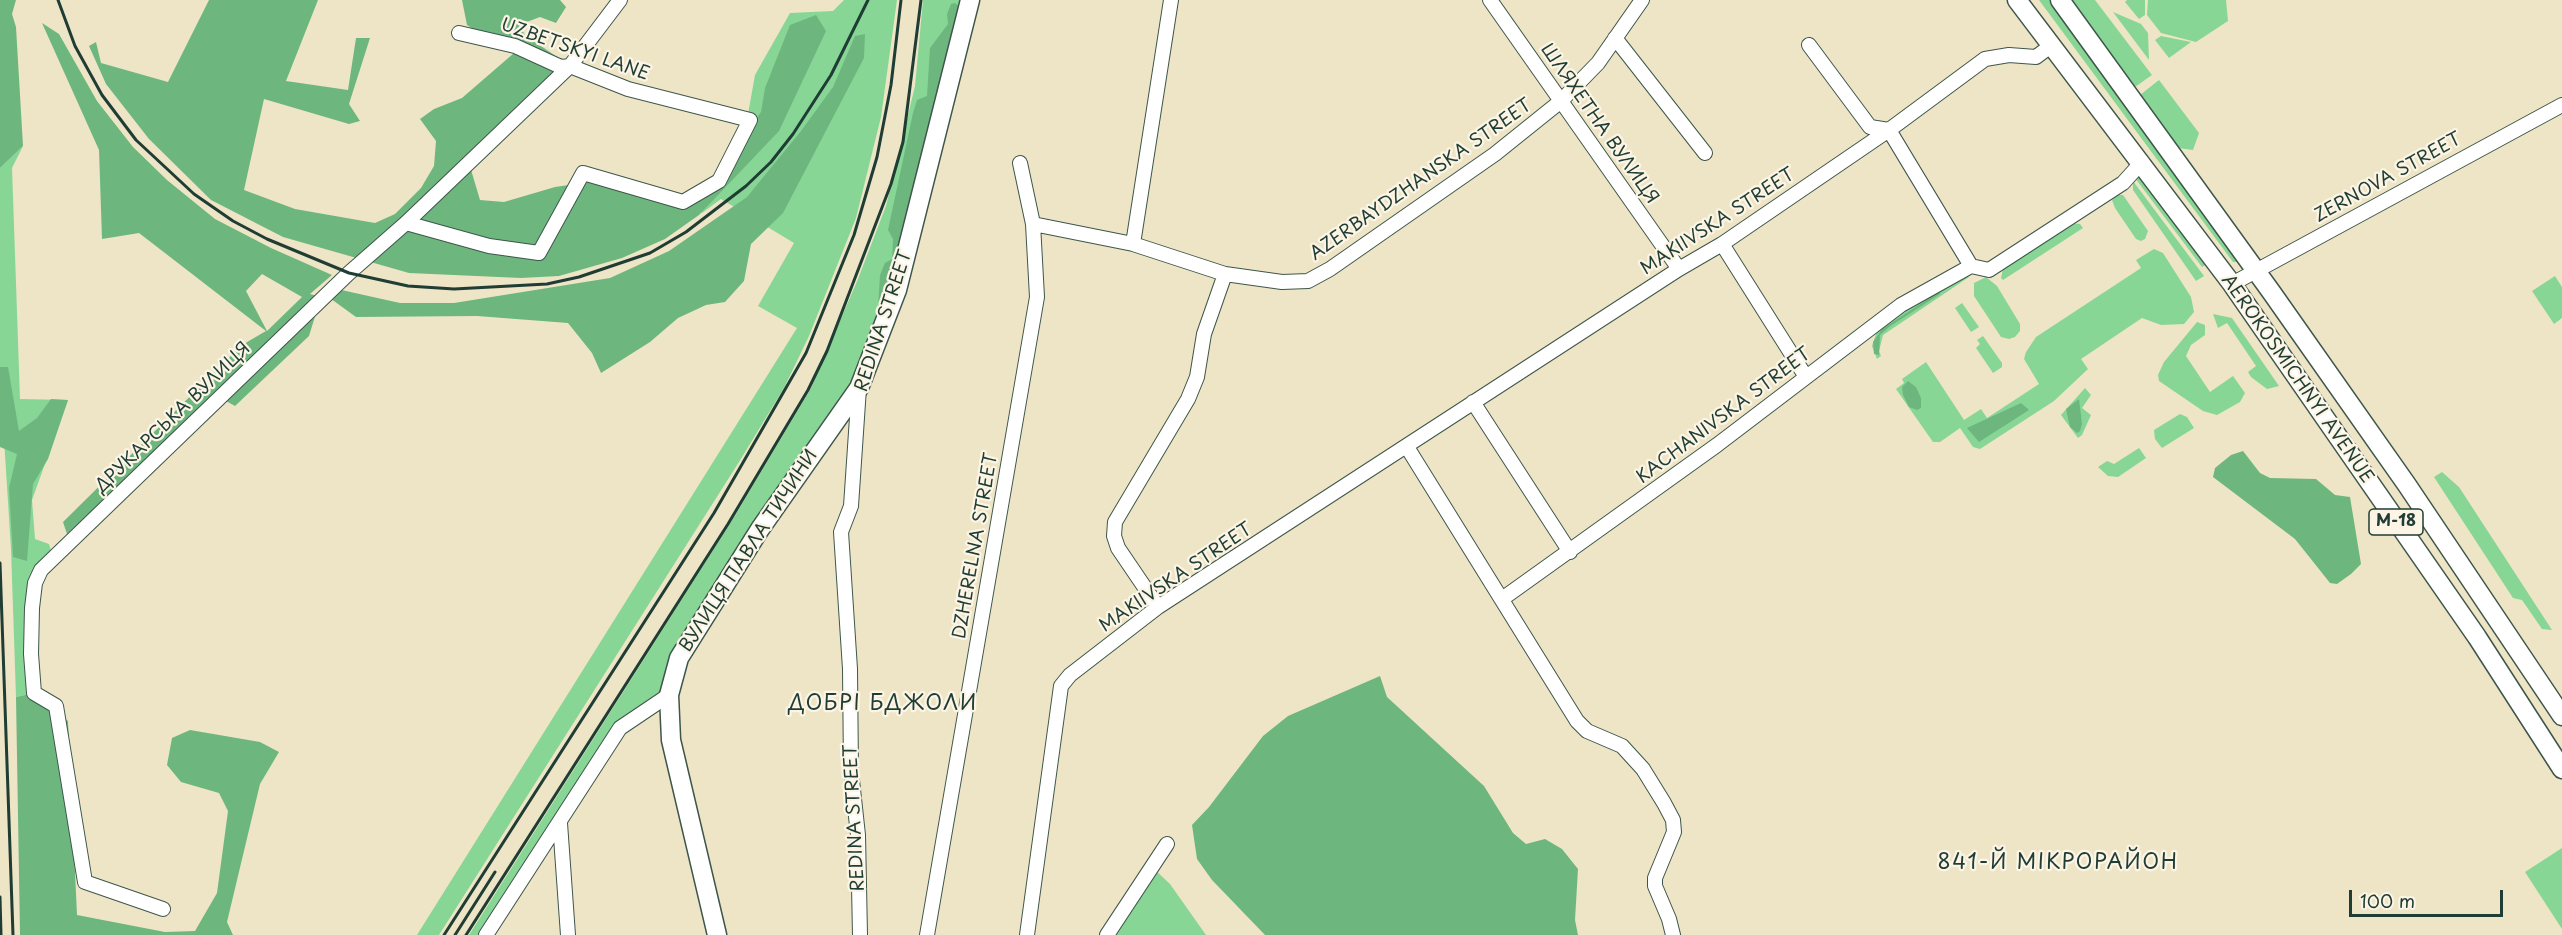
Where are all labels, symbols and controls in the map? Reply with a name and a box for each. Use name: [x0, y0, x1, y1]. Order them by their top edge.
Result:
street label: UZBETSKYI LANE: [498, 14, 652, 86]
street label: ШЛЯХЕТНА ВУЛИЦЯ: [1536, 40, 1662, 208]
street label: AZERBAYDZHANSKA STREET: [1306, 95, 1536, 265]
street label: ZERNOVA STREET: [2311, 129, 2465, 227]
street label: MAKIIVSKA STREET: [1637, 164, 1799, 280]
street label: REDINA STREET: [851, 248, 917, 394]
street label: AEROKOSMICHNYI AVENUE: [2217, 271, 2377, 487]
street label: ДРУКАРСЬКА ВУЛИЦЯ: [91, 338, 255, 498]
street label: KACHANIVSKA STREET: [1633, 343, 1815, 489]
street label: ВУЛИЦЯ ПАВЛА ТИЧИНИ: [676, 446, 822, 656]
street label: DZHERELNA STREET: [949, 451, 1003, 641]
road number: М-18: [2369, 509, 2423, 535]
street label: MAKIIVSKA STREET: [1096, 519, 1256, 637]
district label: ДОБРІ БДЖОЛИ: [788, 691, 978, 717]
street label: REDINA STREET: [840, 744, 870, 892]
district label: 841-Й МІКРОРАЙОН: [1937, 850, 2179, 876]
scale bar: [2352, 878, 2506, 916]
text: 100 m: [2360, 887, 2415, 914]

